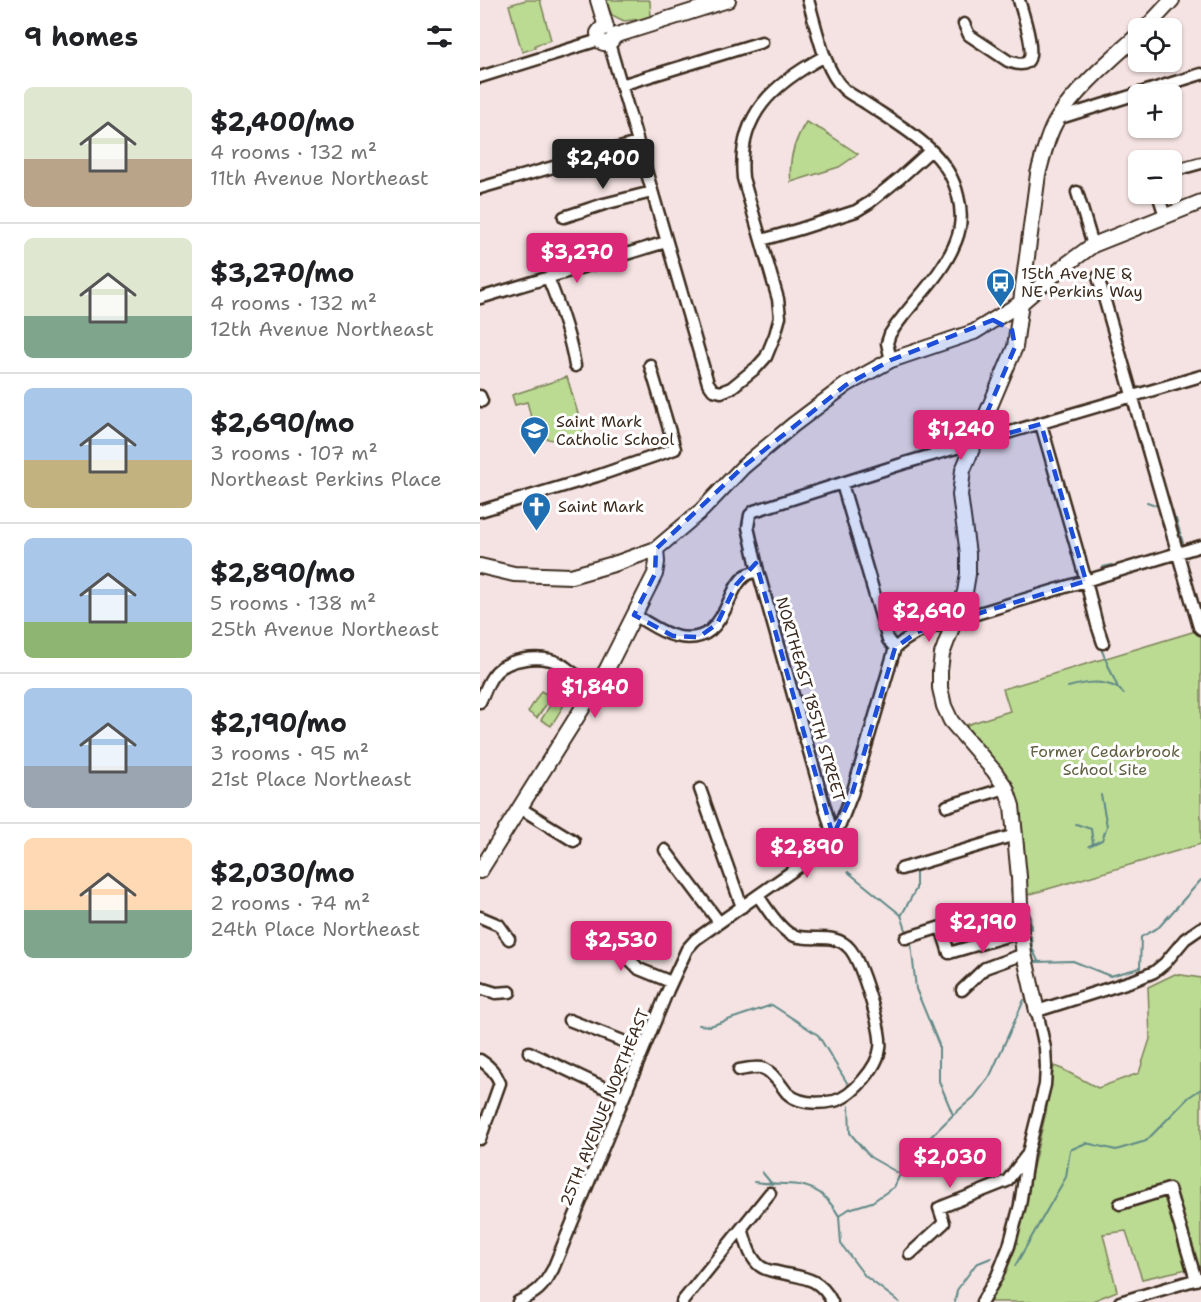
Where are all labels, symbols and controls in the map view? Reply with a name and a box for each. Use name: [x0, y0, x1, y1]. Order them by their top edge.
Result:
map controls: [1128, 18, 1182, 204]
button: locate: [1128, 18, 1182, 72]
text: 9 homes: [24, 19, 138, 54]
icon: filters: [423, 20, 456, 53]
button: +: [1128, 84, 1182, 138]
text: $2,400/mo: [210, 104, 355, 139]
icon: home: [72, 111, 144, 183]
text: 4 rooms · 132 m²: [210, 139, 377, 165]
pin: $2,400: [554, 139, 652, 190]
text: $2,400: [566, 145, 640, 171]
button: −: [1128, 150, 1182, 204]
text: 11th Avenue Northeast: [210, 165, 429, 191]
pin: $3,270: [528, 233, 626, 284]
text: $3,270: [540, 239, 614, 265]
text: $3,270/mo: [210, 255, 355, 290]
icon: home: [72, 262, 144, 334]
place label: 15th Ave NE & NE Perkins Way: [1021, 263, 1143, 302]
bus stop icon: 15th Ave NE & NE Perkins Way: [984, 266, 1016, 308]
text: 4 rooms · 132 m²: [210, 290, 377, 316]
text: 12th Avenue Northeast: [210, 316, 434, 342]
text: $2,690/mo: [210, 405, 355, 440]
pin: $1,240: [912, 410, 1010, 461]
place label: Saint Mark Catholic School: [556, 411, 674, 450]
icon: home: [72, 412, 144, 484]
school or university icon: Saint Mark Catholic School: [519, 414, 551, 456]
text: $1,240: [927, 416, 995, 442]
text: 3 rooms · 107 m²: [210, 440, 378, 466]
text: Northeast Perkins Place: [210, 466, 442, 492]
church icon: Saint Mark: [521, 490, 553, 532]
place label: Saint Mark: [558, 496, 644, 517]
text: $2,890/mo: [210, 555, 355, 590]
icon: home: [72, 562, 144, 634]
text: 5 rooms · 138 m²: [210, 590, 376, 616]
pin: $2,690: [880, 592, 978, 643]
street label: NORTHEAST 185TH STREET: [771, 594, 850, 804]
text: $2,690: [892, 598, 966, 624]
text: 25th Avenue Northeast: [210, 616, 439, 642]
pin: $1,840: [546, 668, 644, 719]
text: $1,840: [561, 674, 629, 700]
text: $2,190/mo: [210, 705, 347, 740]
icon: home: [72, 712, 144, 784]
text: 3 rooms · 95 m²: [210, 740, 369, 766]
park label: Former Cedarbrook School Site: [1030, 741, 1180, 780]
text: 21st Place Northeast: [210, 766, 412, 792]
pin: $2,890: [758, 828, 856, 879]
text: $2,890: [770, 834, 844, 860]
text: $2,030/mo: [210, 855, 355, 890]
icon: home: [72, 862, 144, 934]
text: 2 rooms · 74 m²: [210, 890, 370, 916]
pin: $2,190: [934, 903, 1032, 954]
text: $2,190: [949, 909, 1017, 935]
text: 24th Place Northeast: [210, 916, 420, 942]
pin: $2,530: [572, 921, 670, 972]
text: $2,530: [585, 927, 657, 953]
street label: 25TH AVENUE NORTHEAST: [555, 1005, 654, 1209]
pin: $2,030: [901, 1138, 999, 1189]
text: $2,030: [913, 1144, 987, 1170]

